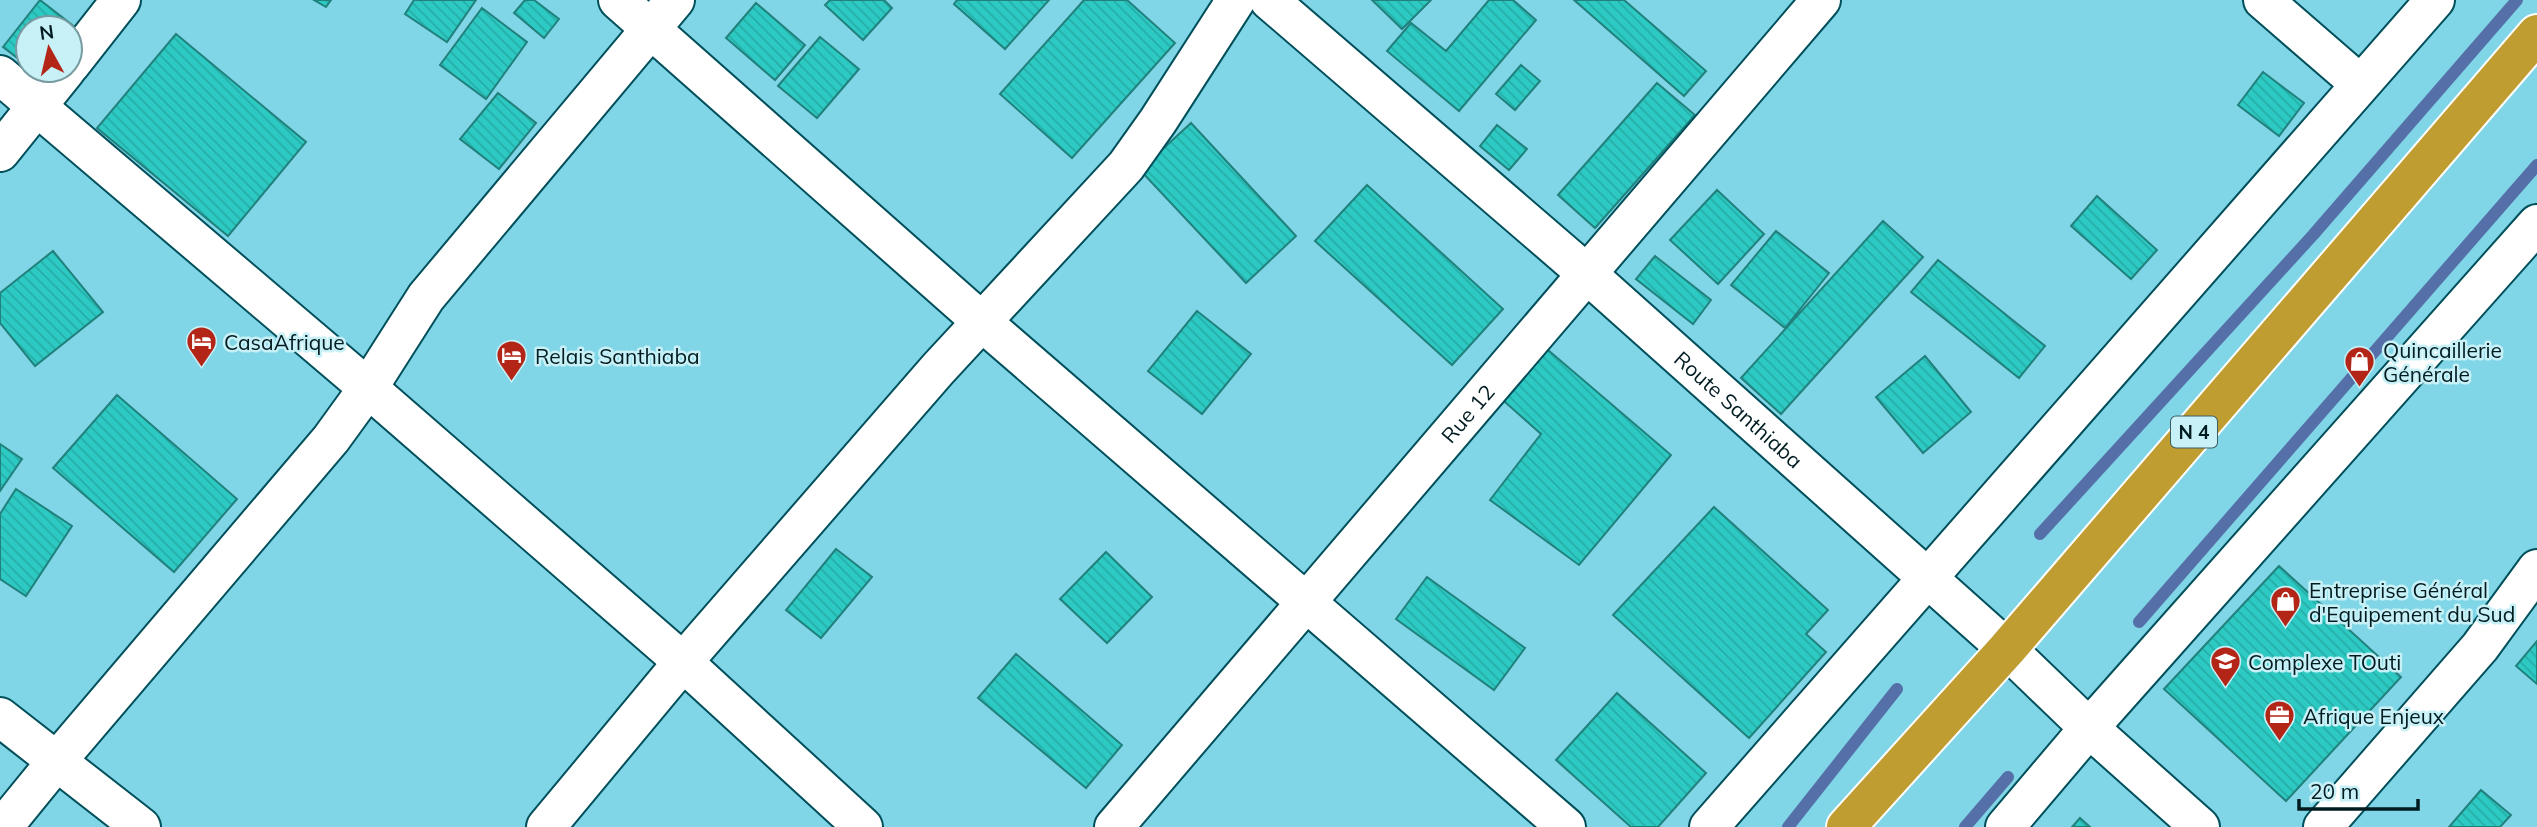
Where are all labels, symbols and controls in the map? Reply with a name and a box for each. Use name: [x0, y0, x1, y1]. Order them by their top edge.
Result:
north arrow: [14, 14, 84, 84]
text: N: [38, 19, 55, 45]
hotel icon: CasaAfrique: [184, 325, 218, 369]
place label: CasaAfrique: [224, 329, 345, 355]
place label: Quincaillerie Générale: [2383, 337, 2502, 387]
hotel icon: Relais Santhiaba: [495, 339, 529, 383]
place label: Relais Santhiaba: [535, 343, 700, 369]
street label: Route Santhiaba: [1669, 345, 1808, 473]
shop icon: Quincaillerie Générale: [2343, 345, 2377, 389]
street label: Rue 12: [1435, 379, 1500, 448]
road number: N 4: [2171, 416, 2217, 448]
place label: Entreprise Général d'Equipement du Sud: [2309, 577, 2515, 627]
shop icon: Entreprise Général d'Equipement du Sud: [2269, 585, 2303, 629]
school or university icon: Complexe TOuti: [2208, 645, 2242, 689]
place label: Complexe TOuti: [2248, 649, 2401, 675]
office icon: Afrique Enjeux: [2263, 699, 2297, 743]
place label: Afrique Enjeux: [2303, 703, 2444, 729]
scale bar: [2299, 768, 2418, 812]
text: 20 m: [2310, 778, 2359, 804]

